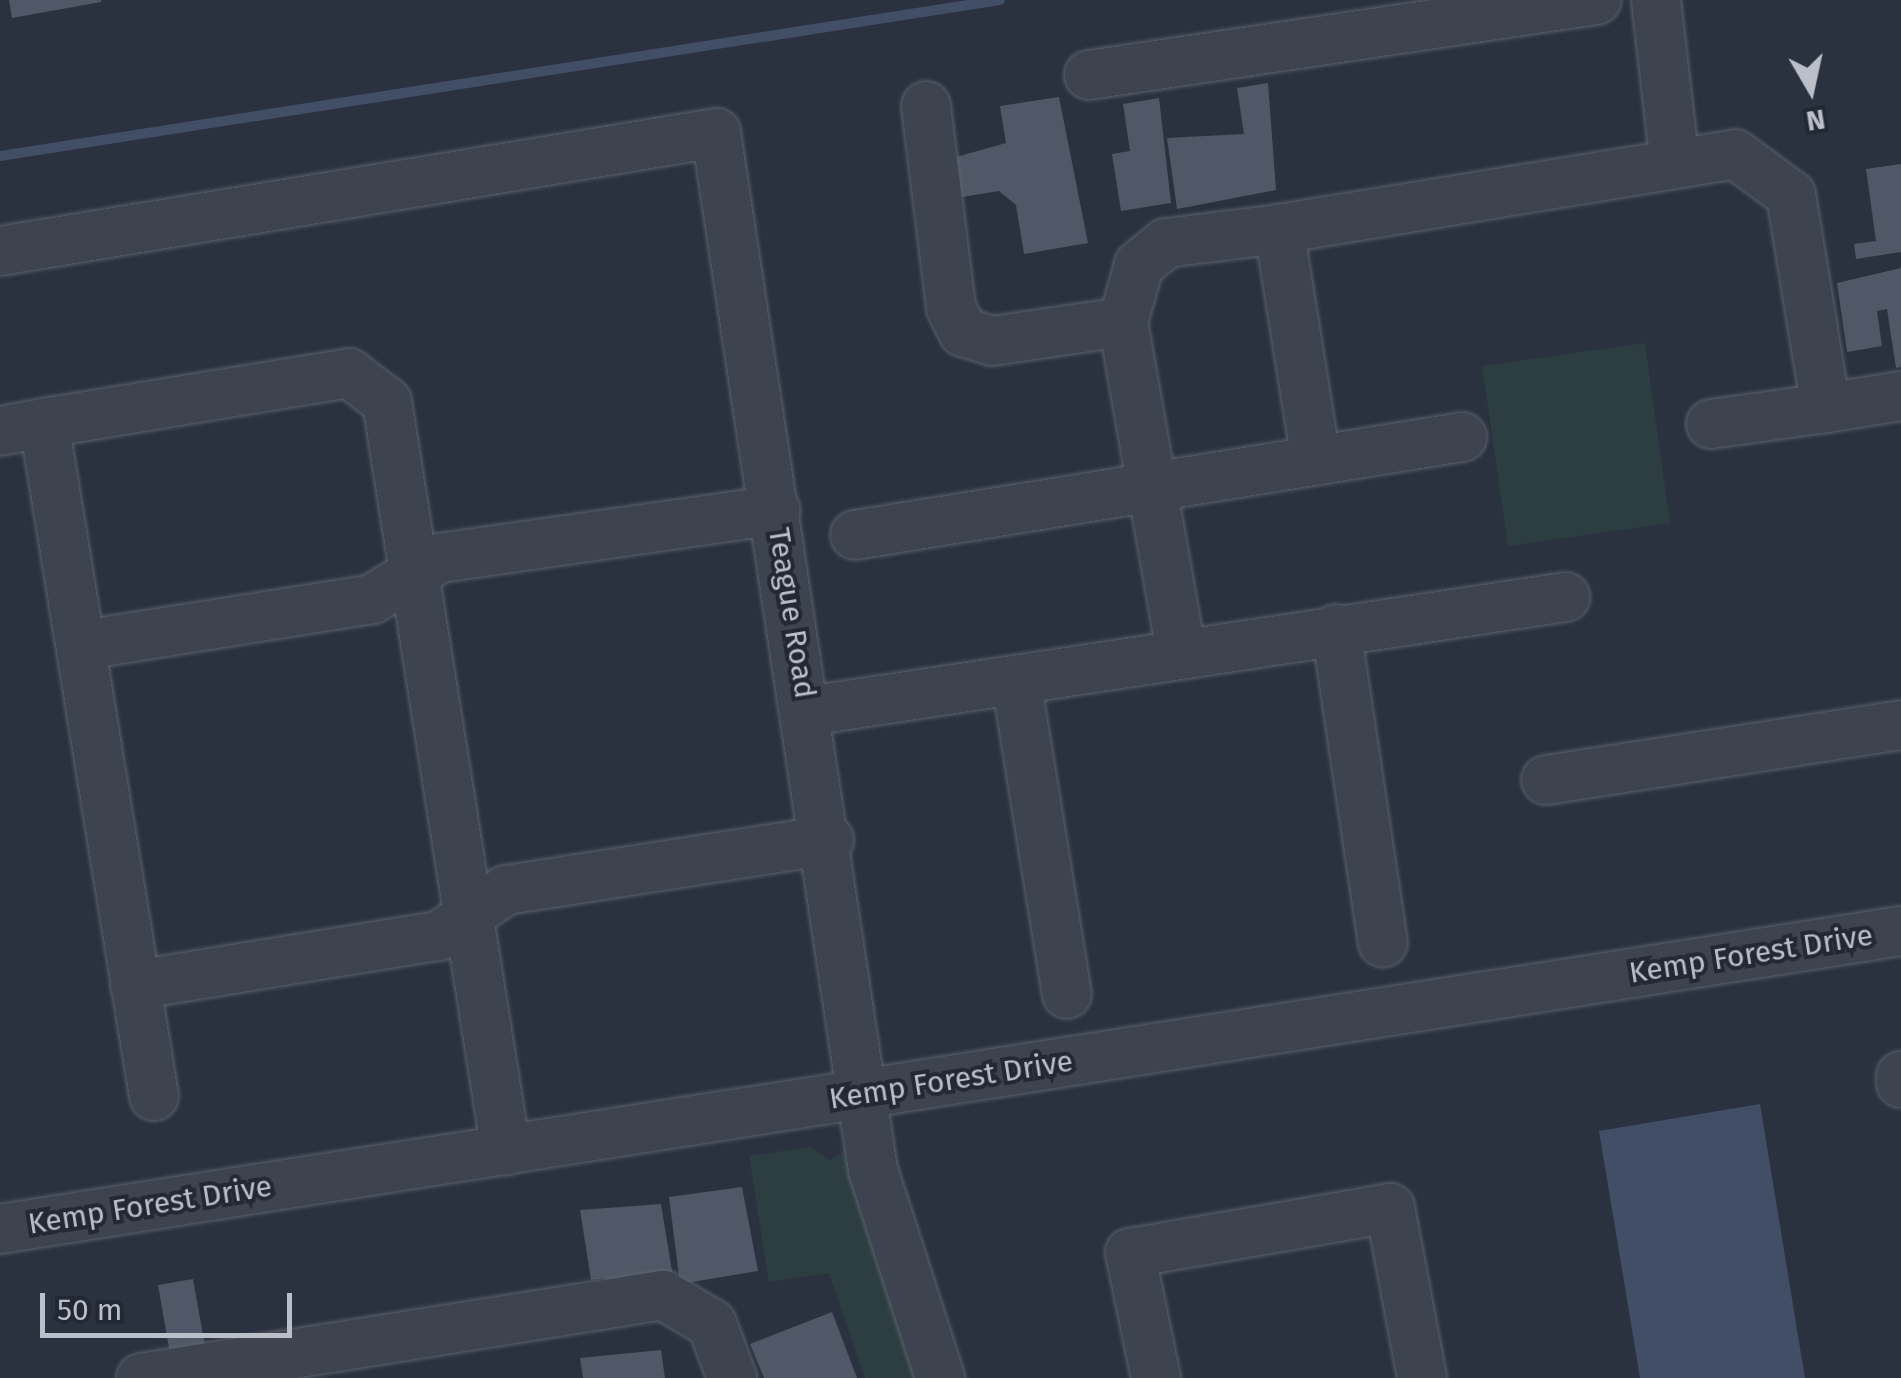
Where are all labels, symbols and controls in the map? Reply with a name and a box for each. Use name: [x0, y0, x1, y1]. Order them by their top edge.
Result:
north arrow: [1761, 40, 1861, 140]
text: N: [1804, 102, 1828, 138]
street label: Teague Road: [761, 525, 823, 701]
street label: Kemp Forest Drive: [1626, 917, 1876, 991]
street label: Kemp Forest Drive: [826, 1043, 1076, 1117]
street label: Kemp Forest Drive: [25, 1168, 275, 1242]
scale bar: [45, 1273, 298, 1335]
text: 50 m: [57, 1292, 122, 1328]

